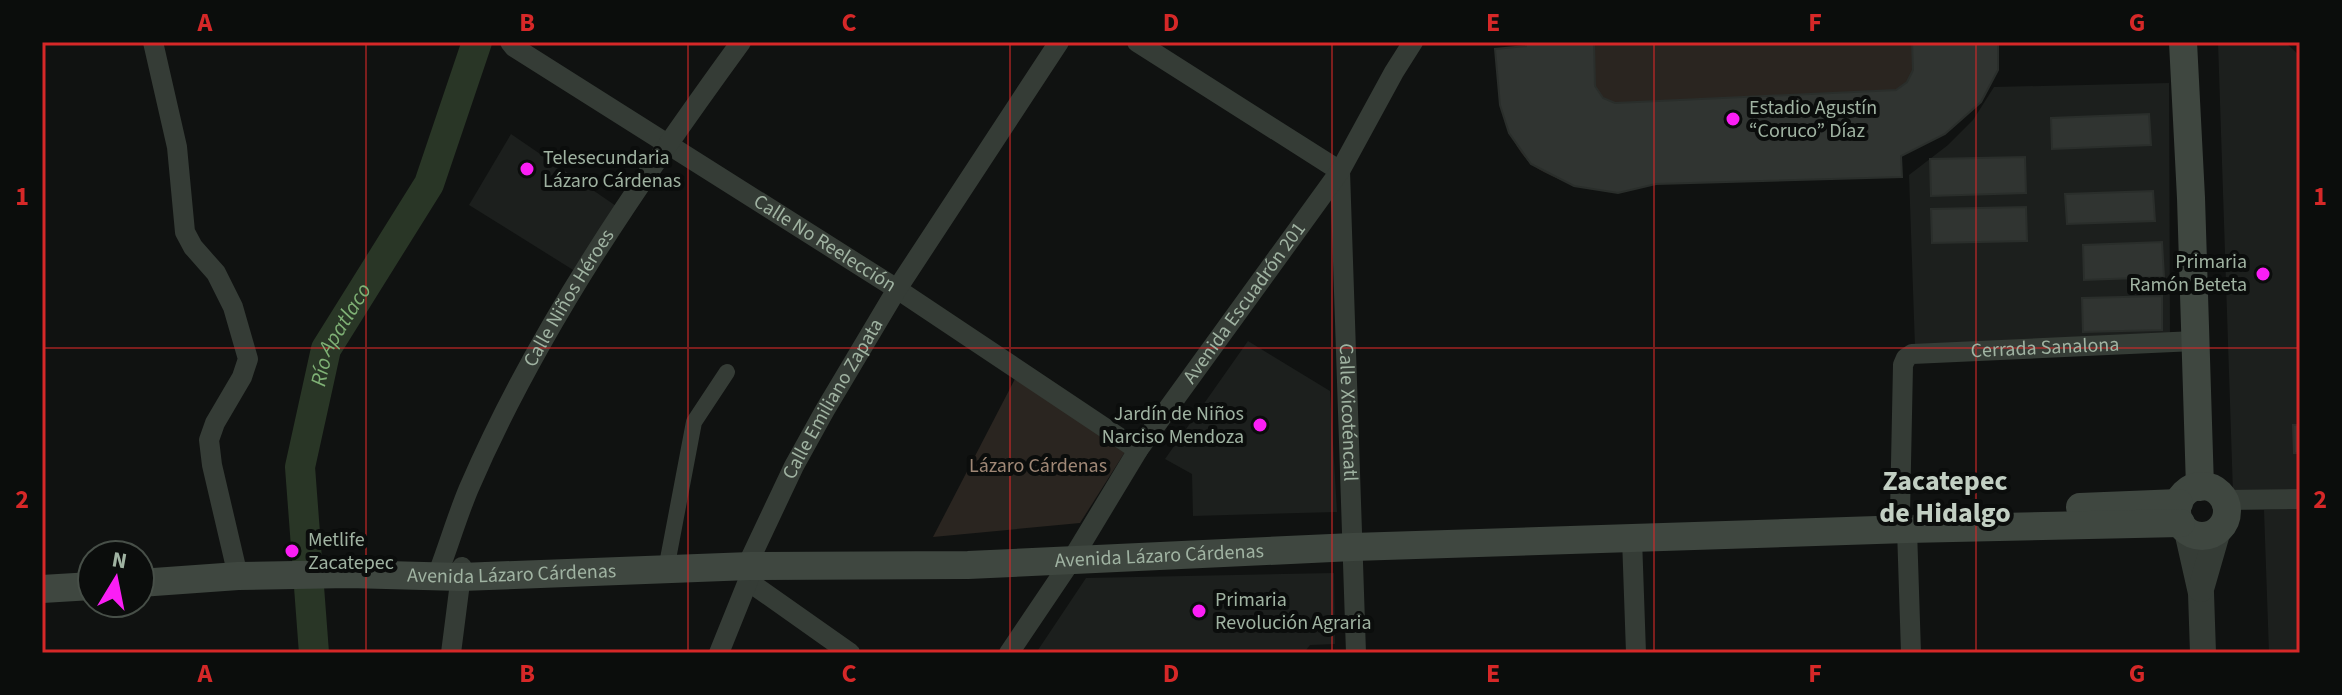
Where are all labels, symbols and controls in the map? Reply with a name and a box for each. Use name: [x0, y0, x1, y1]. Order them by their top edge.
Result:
text: A: [197, 4, 214, 41]
text: B: [519, 4, 535, 41]
text: C: [841, 4, 857, 41]
text: D: [1163, 4, 1179, 41]
text: E: [1486, 4, 1500, 41]
text: F: [1808, 4, 1822, 41]
text: G: [2129, 4, 2145, 41]
place label: Estadio Agustín “Coruco” Díaz: [1749, 94, 1877, 145]
marker: Estadio Agustín “Coruco” Díaz: [1724, 110, 1742, 128]
place label: Telesecundaria Lázaro Cárdenas: [543, 144, 681, 195]
marker: Telesecundaria Lázaro Cárdenas: [518, 160, 536, 178]
text: 1: [15, 178, 29, 215]
text: 1: [2313, 178, 2327, 215]
street label: Calle No Reelección: [748, 188, 902, 299]
street label: Avenida Escuadrón 201: [1176, 216, 1312, 390]
street label: Calle Niños Héroes: [517, 224, 621, 372]
place label: Primaria Ramón Beteta: [2129, 248, 2247, 299]
marker: Primaria Ramón Beteta: [2254, 265, 2272, 283]
water label: Río Apatlaco: [302, 277, 379, 389]
street label: Calle Emiliano Zapata: [776, 313, 890, 484]
street label: Cerrada Sanalona: [1970, 330, 2120, 365]
street label: Calle Xicoténcatl: [1332, 343, 1364, 482]
place label: Jardín de Niños Narciso Mendoza: [1102, 400, 1244, 451]
marker: Jardín de Niños Narciso Mendoza: [1251, 416, 1269, 434]
park label: Lázaro Cárdenas: [969, 452, 1107, 480]
district label: Zacatepec de Hidalgo: [1879, 461, 2011, 533]
text: 2: [15, 481, 29, 518]
text: 2: [2313, 481, 2327, 518]
place label: Metlife Zacatepec: [308, 526, 394, 577]
street label: Avenida Lázaro Cárdenas: [1054, 537, 1264, 575]
north arrow: [76, 539, 156, 619]
marker: Metlife Zacatepec: [283, 542, 301, 560]
text: N: [109, 543, 129, 577]
street label: Avenida Lázaro Cárdenas: [407, 557, 617, 591]
place label: Primaria Revolución Agraria: [1215, 586, 1372, 637]
marker: Primaria Revolución Agraria: [1190, 602, 1208, 620]
text: A: [197, 655, 214, 692]
text: B: [519, 655, 535, 692]
text: C: [841, 655, 857, 692]
text: D: [1163, 655, 1179, 692]
text: E: [1486, 655, 1500, 692]
text: F: [1808, 655, 1822, 692]
text: G: [2129, 655, 2145, 692]

